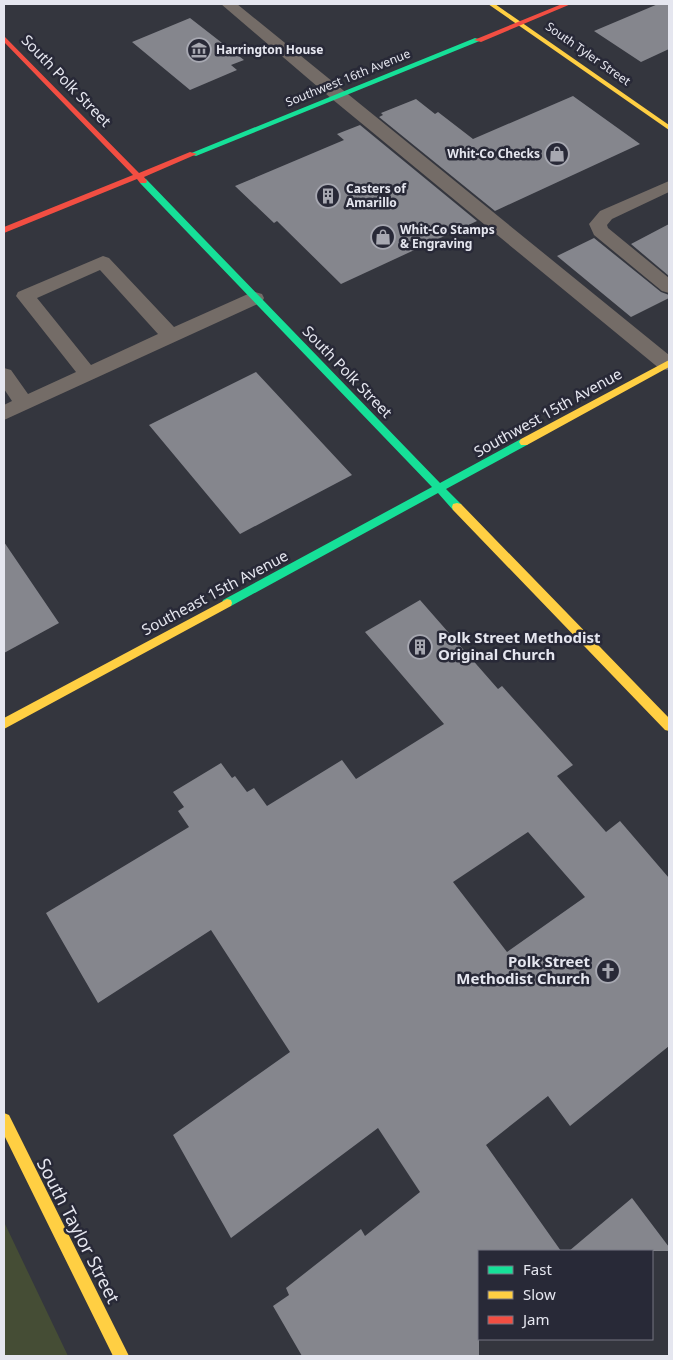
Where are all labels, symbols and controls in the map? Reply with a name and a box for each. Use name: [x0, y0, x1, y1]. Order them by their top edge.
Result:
street label: South Tyler Street: [542, 18, 635, 90]
street label: South Polk Street: [18, 30, 116, 131]
museum icon: Harrington House: [186, 37, 212, 63]
place label: Harrington House: [216, 41, 323, 58]
street label: Southwest 16th Avenue: [283, 45, 413, 110]
shop icon: Whit-Co Checks: [544, 141, 570, 167]
place label: Whit-Co Checks: [447, 145, 540, 162]
place label: Casters of Amarillo: [346, 180, 407, 211]
building icon: Casters of Amarillo: [315, 183, 341, 209]
place label: Whit-Co Stamps & Engraving: [400, 221, 495, 252]
shop icon: Whit-Co Stamps & Engraving: [370, 224, 396, 250]
street label: South Polk Street: [299, 321, 397, 422]
street label: Southwest 15th Avenue: [470, 363, 625, 461]
street label: Southeast 15th Avenue: [138, 545, 291, 639]
place label: Polk Street Methodist Original Church: [438, 627, 601, 664]
building icon: Polk Street Methodist Original Church: [407, 634, 433, 660]
place label: Polk Street Methodist Church: [456, 951, 590, 988]
church icon: Polk Street Methodist Church: [595, 958, 621, 984]
street label: South Taylor Street: [32, 1154, 126, 1308]
legend: [478, 1250, 653, 1340]
text: Fast: [523, 1259, 552, 1279]
text: Slow: [523, 1284, 556, 1304]
text: Jam: [521, 1309, 550, 1329]

